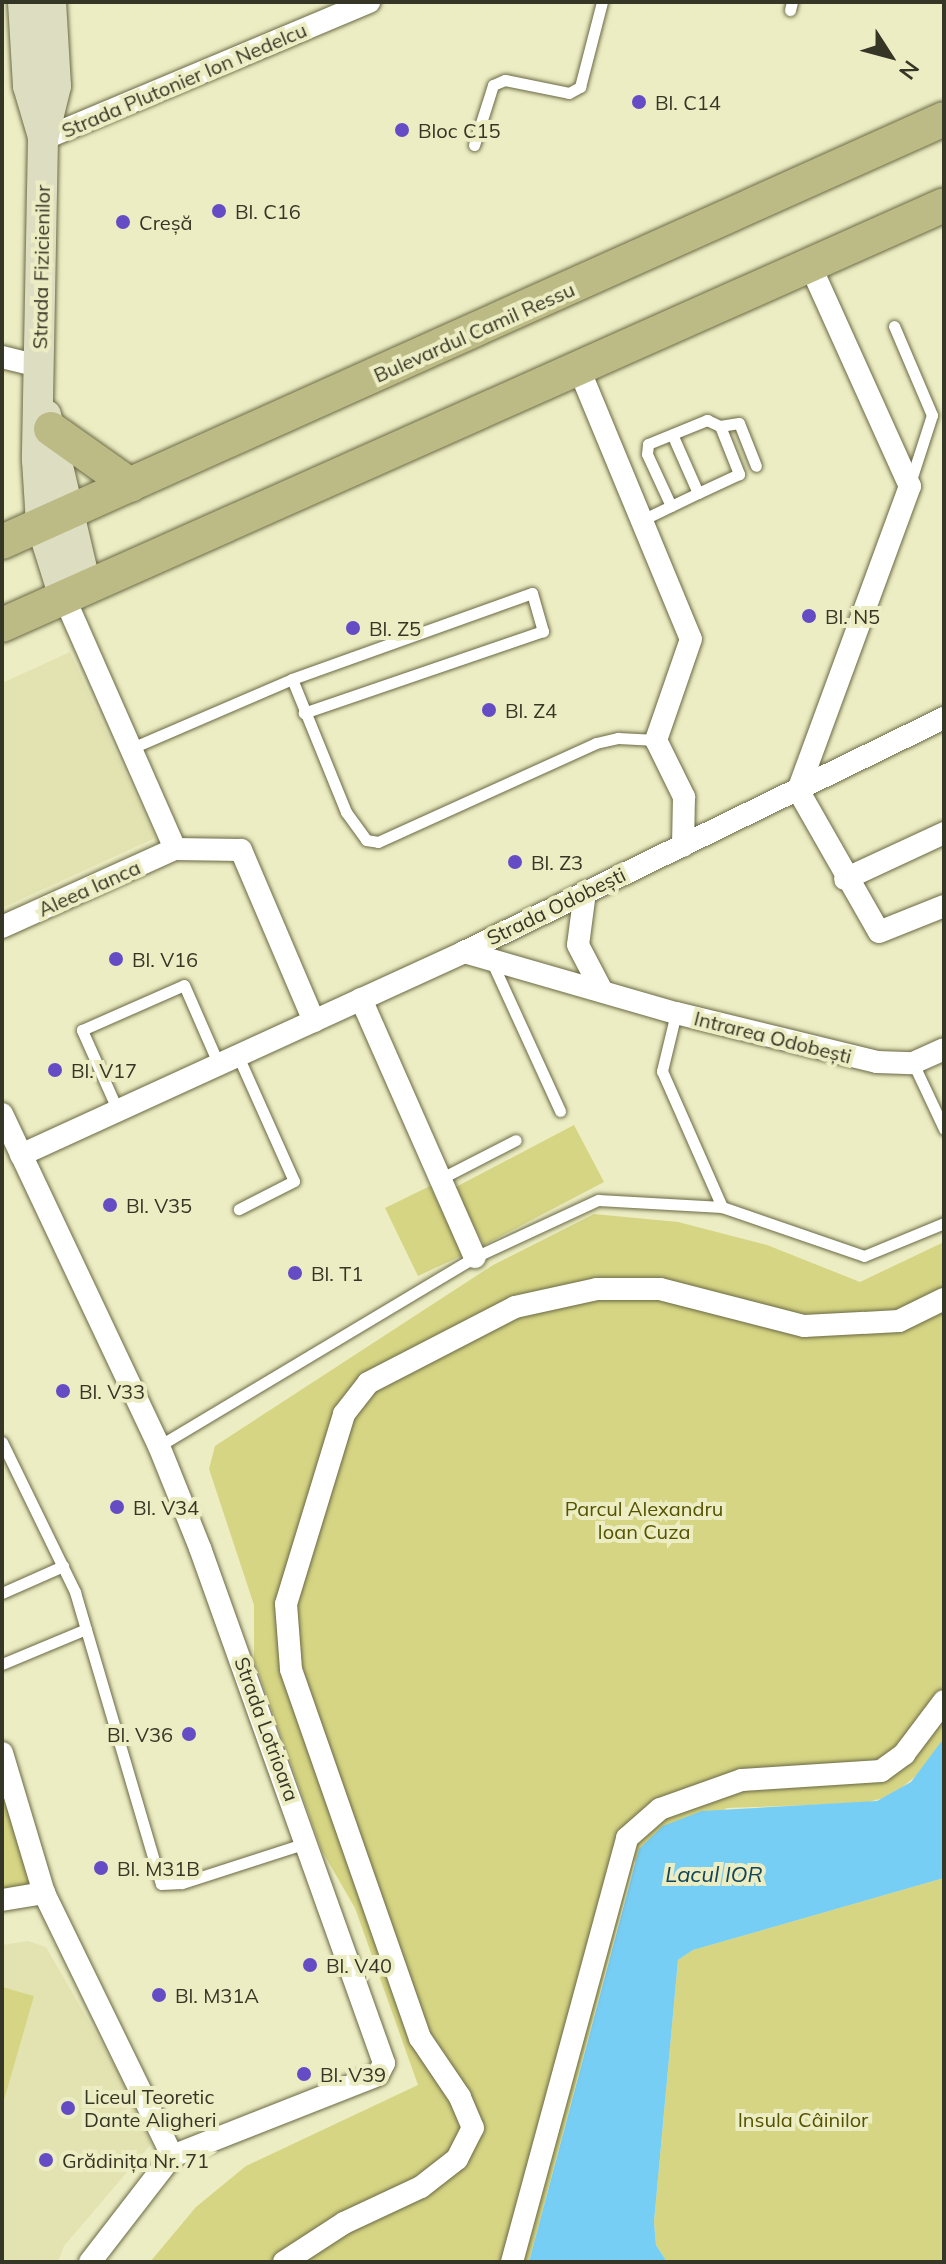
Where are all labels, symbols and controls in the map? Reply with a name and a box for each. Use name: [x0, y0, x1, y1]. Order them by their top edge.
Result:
north arrow: [850, 16, 930, 96]
street label: Strada Plutonier Ion Nedelcu: [58, 17, 310, 143]
text: N: [893, 55, 926, 85]
place label: Bl. C14: [655, 90, 721, 114]
marker: Bl. C14: [630, 93, 648, 111]
place label: Bloc C15: [418, 118, 501, 142]
marker: Bloc C15: [393, 121, 411, 139]
street label: Strada Fizicienilor: [28, 185, 54, 349]
place label: Bl. C16: [235, 199, 301, 223]
marker: Bl. C16: [210, 202, 228, 220]
place label: Creșă: [139, 210, 193, 234]
marker: Creșă: [114, 213, 132, 231]
street label: Bulevardul Camil Ressu: [370, 277, 578, 387]
place label: Bl. N5: [825, 604, 880, 628]
marker: Bl. N5: [800, 607, 818, 625]
place label: Bl. Z5: [369, 616, 421, 640]
marker: Bl. Z5: [344, 619, 362, 637]
place label: Bl. Z4: [505, 698, 557, 722]
marker: Bl. Z4: [480, 701, 498, 719]
place label: Bl. Z3: [531, 850, 583, 874]
marker: Bl. Z3: [506, 853, 524, 871]
street label: Aleea Ianca: [34, 855, 144, 921]
street label: Strada Odobești: [483, 862, 629, 950]
place label: Bl. V16: [132, 947, 198, 971]
marker: Bl. V16: [107, 950, 125, 968]
street label: Intrarea Odobești: [692, 1006, 854, 1068]
place label: Bl. V17: [71, 1058, 137, 1082]
marker: Bl. V17: [46, 1061, 64, 1079]
place label: Bl. V35: [126, 1193, 192, 1217]
marker: Bl. V35: [101, 1196, 119, 1214]
place label: Bl. T1: [311, 1261, 363, 1285]
marker: Bl. T1: [286, 1264, 304, 1282]
place label: Bl. V33: [79, 1379, 145, 1403]
marker: Bl. V33: [54, 1382, 72, 1400]
place label: Bl. V34: [133, 1495, 199, 1519]
park label: Parcul Alexandru Ioan Cuza: [565, 1497, 723, 1544]
marker: Bl. V34: [108, 1498, 126, 1516]
street label: Strada Lotrioara: [230, 1654, 304, 1804]
place label: Bl. V36: [107, 1722, 173, 1746]
marker: Bl. V36: [180, 1725, 198, 1743]
place label: Bl. M31B: [117, 1856, 200, 1880]
marker: Bl. M31B: [92, 1859, 110, 1877]
water label: Lacul IOR: [665, 1862, 763, 1888]
place label: Bl. V40: [326, 1953, 392, 1977]
marker: Bl. V40: [301, 1956, 319, 1974]
place label: Bl. M31A: [175, 1983, 259, 2007]
marker: Bl. M31A: [150, 1986, 168, 2004]
place label: Bl. V39: [320, 2062, 386, 2086]
marker: Bl. V39: [295, 2065, 313, 2083]
place label: Liceul Teoretic Dante Aligheri: [84, 2084, 217, 2131]
marker: Liceul Teoretic Dante Aligheri: [59, 2099, 77, 2117]
park label: Insula Câinilor: [738, 2107, 868, 2131]
place label: Grădinița Nr. 71: [62, 2148, 209, 2172]
marker: Grădinița Nr. 71: [37, 2151, 55, 2169]

